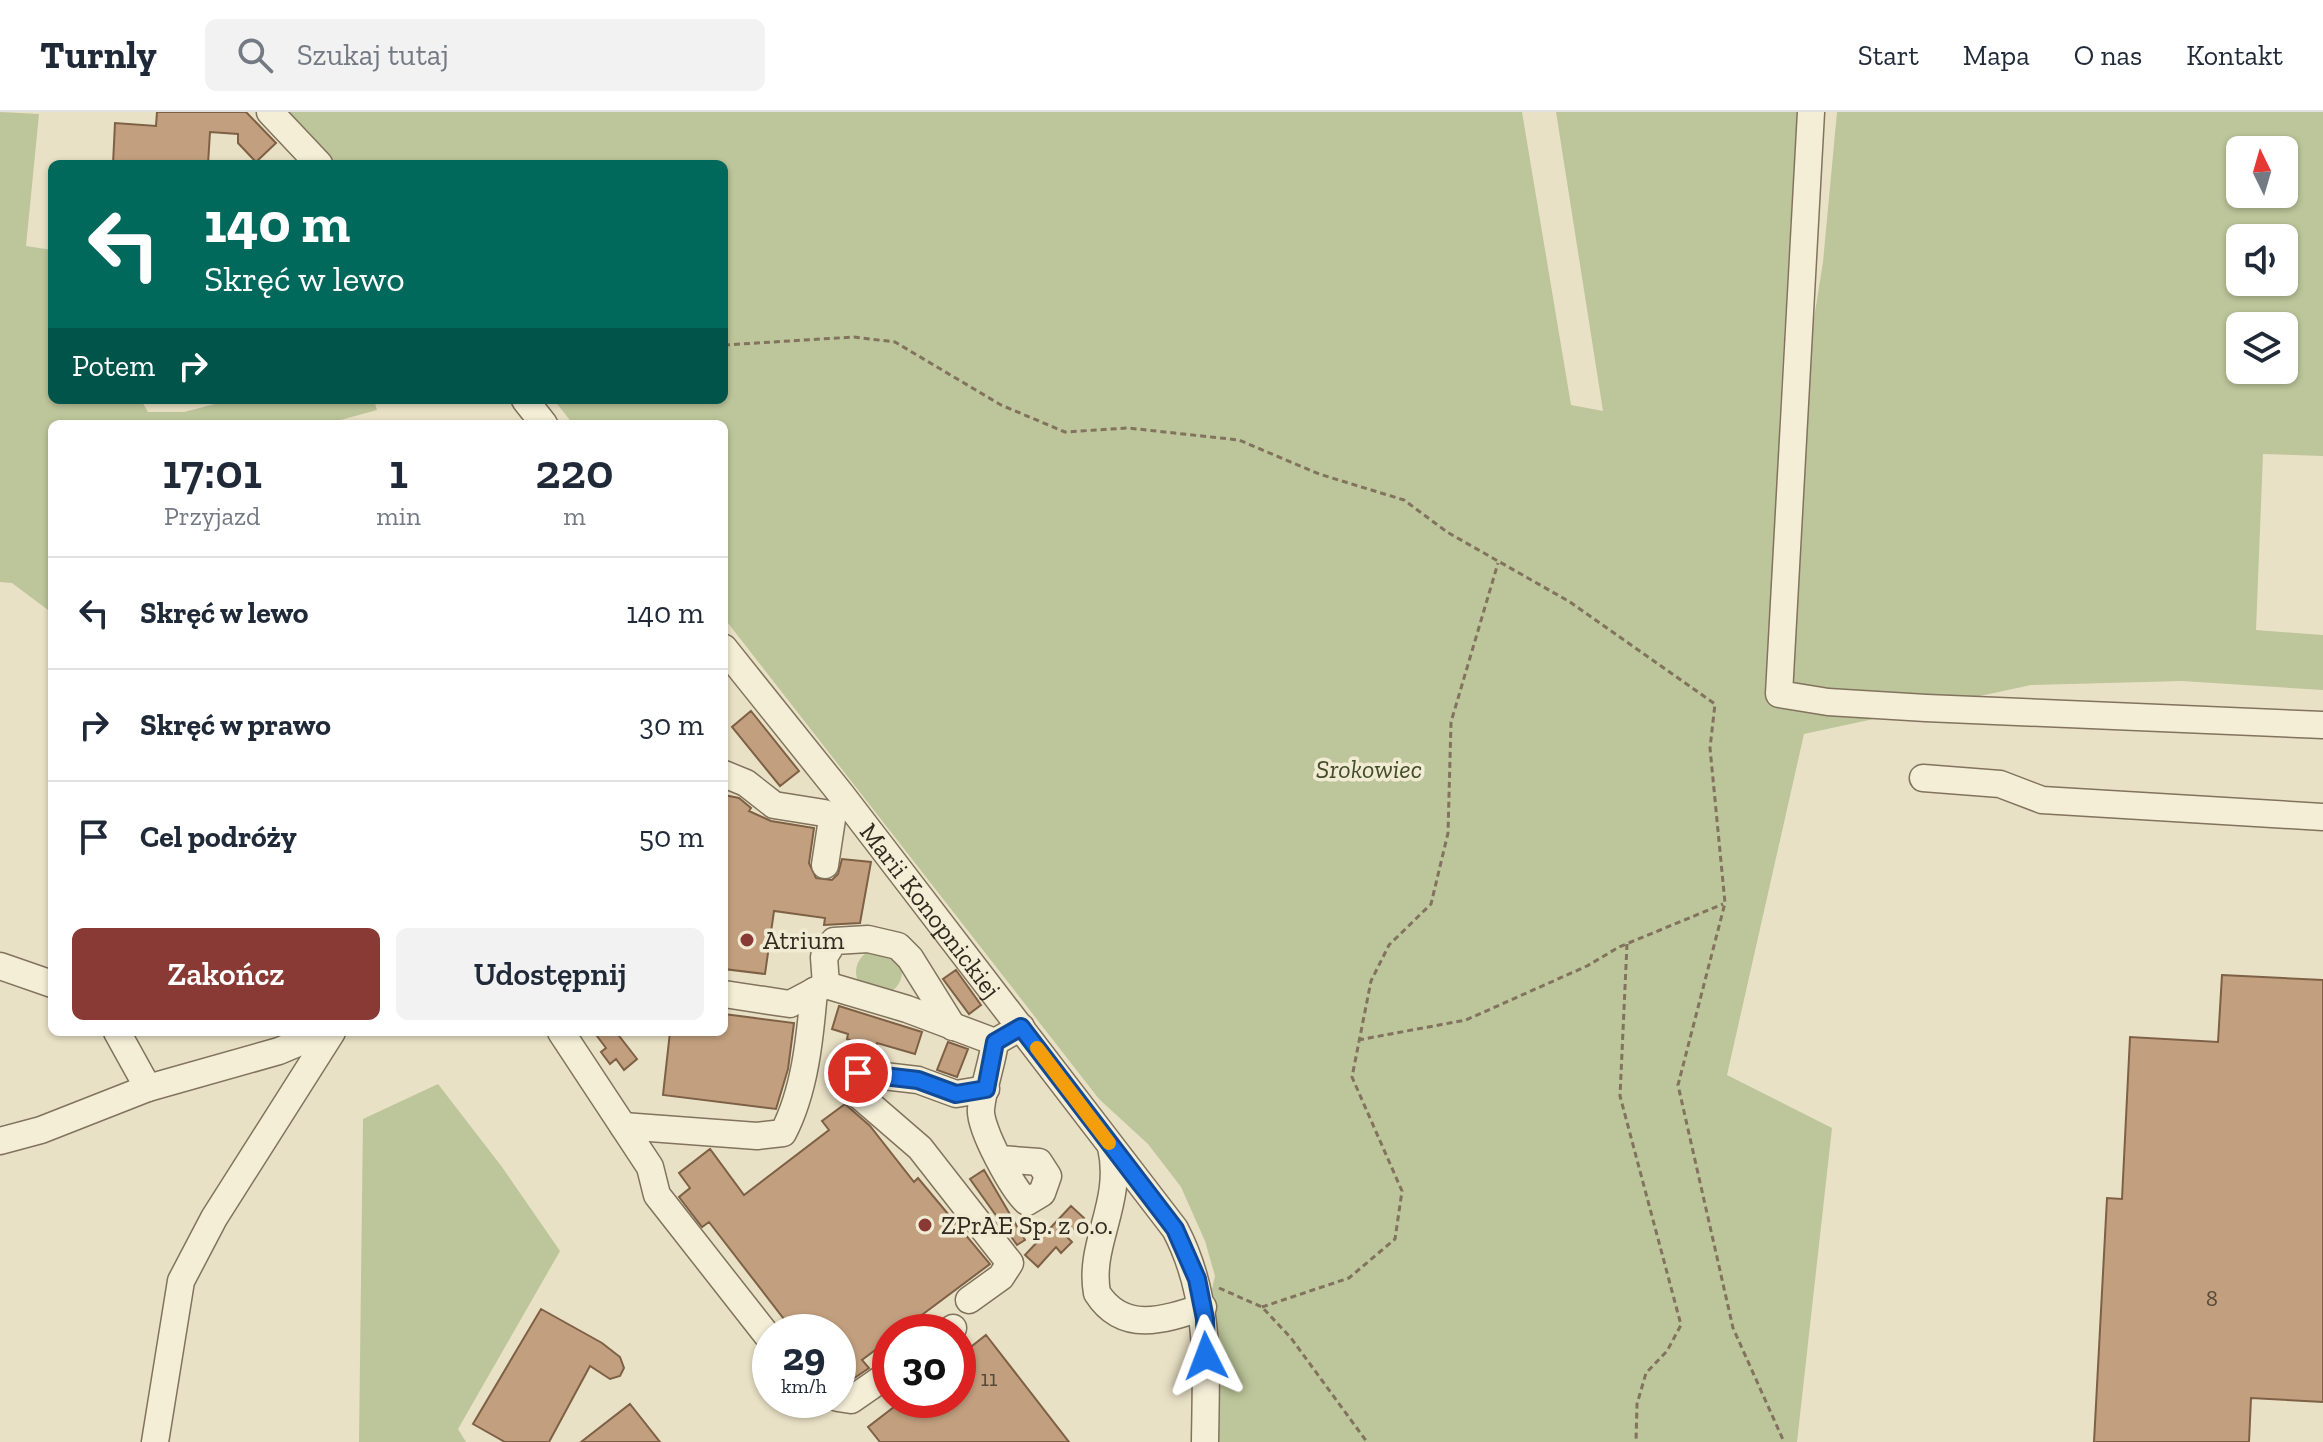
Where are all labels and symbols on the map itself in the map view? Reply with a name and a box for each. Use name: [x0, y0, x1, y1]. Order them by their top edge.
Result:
north arrow: [2226, 136, 2298, 208]
park label: Srokowiec: [1316, 753, 1422, 785]
street label: Marii Konopnickiej: [853, 816, 1008, 1005]
place label: Atrium: [763, 924, 845, 956]
marker: Atrium: [738, 931, 756, 949]
pin: [824, 1039, 892, 1107]
place label: ZPrAE Sp. z o.o.: [941, 1209, 1113, 1241]
marker: ZPrAE Sp. z o.o.: [916, 1216, 934, 1234]
house number: 8: [2206, 1285, 2218, 1312]
speed limit sign: 30: [872, 1314, 976, 1418]
position arrow: [1164, 1314, 1248, 1398]
house number: 11: [981, 1365, 998, 1392]

